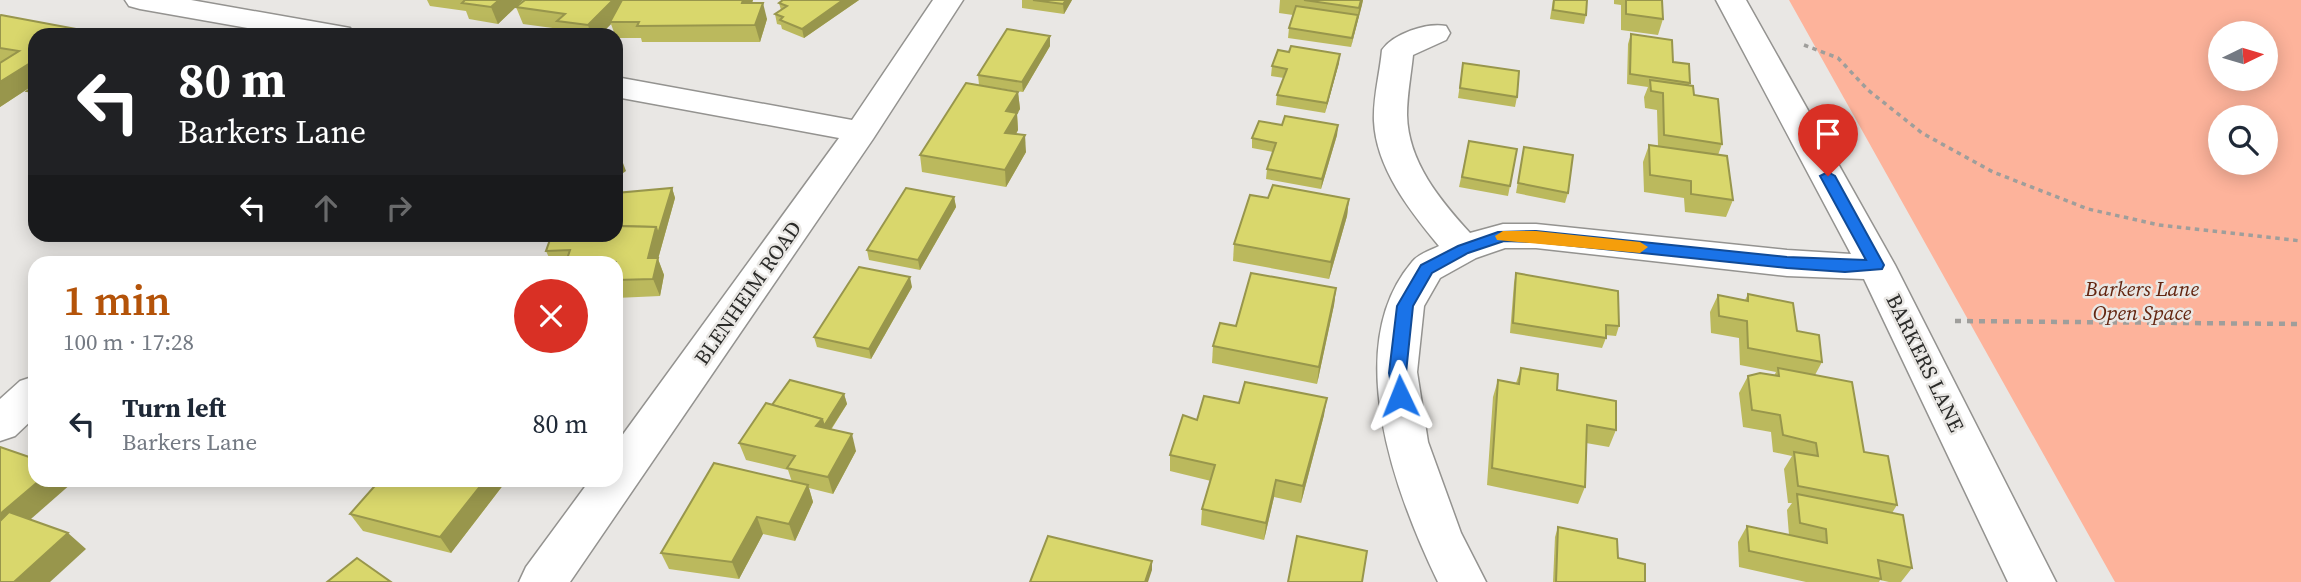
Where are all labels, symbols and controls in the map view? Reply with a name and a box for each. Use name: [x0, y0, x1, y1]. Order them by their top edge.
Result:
north arrow: [2208, 21, 2278, 91]
map controls: [2208, 21, 2278, 175]
text: 80 m: [178, 46, 286, 113]
icon: left: [63, 56, 154, 147]
pin: [1798, 104, 1858, 176]
button: search: [2208, 105, 2278, 175]
text: Barkers Lane: [178, 110, 366, 154]
icon: arrive: [1809, 115, 1847, 153]
icon: left: [234, 189, 272, 227]
icon: ahead: [307, 189, 345, 227]
icon: right: [380, 189, 418, 227]
street label: BLENHEIM ROAD: [687, 215, 808, 370]
text: 1 min: [63, 271, 171, 329]
park label: Barkers Lane Open Space: [2084, 274, 2199, 327]
button: close: [514, 279, 588, 353]
street label: BARKERS LANE: [1880, 289, 1971, 437]
text: 100 m · 17:28: [63, 326, 194, 358]
position arrow: [1363, 359, 1437, 433]
text: Turn left: [122, 390, 226, 426]
icon: left: [63, 405, 101, 443]
text: 80 m: [533, 406, 588, 442]
text: Barkers Lane: [122, 426, 257, 458]

